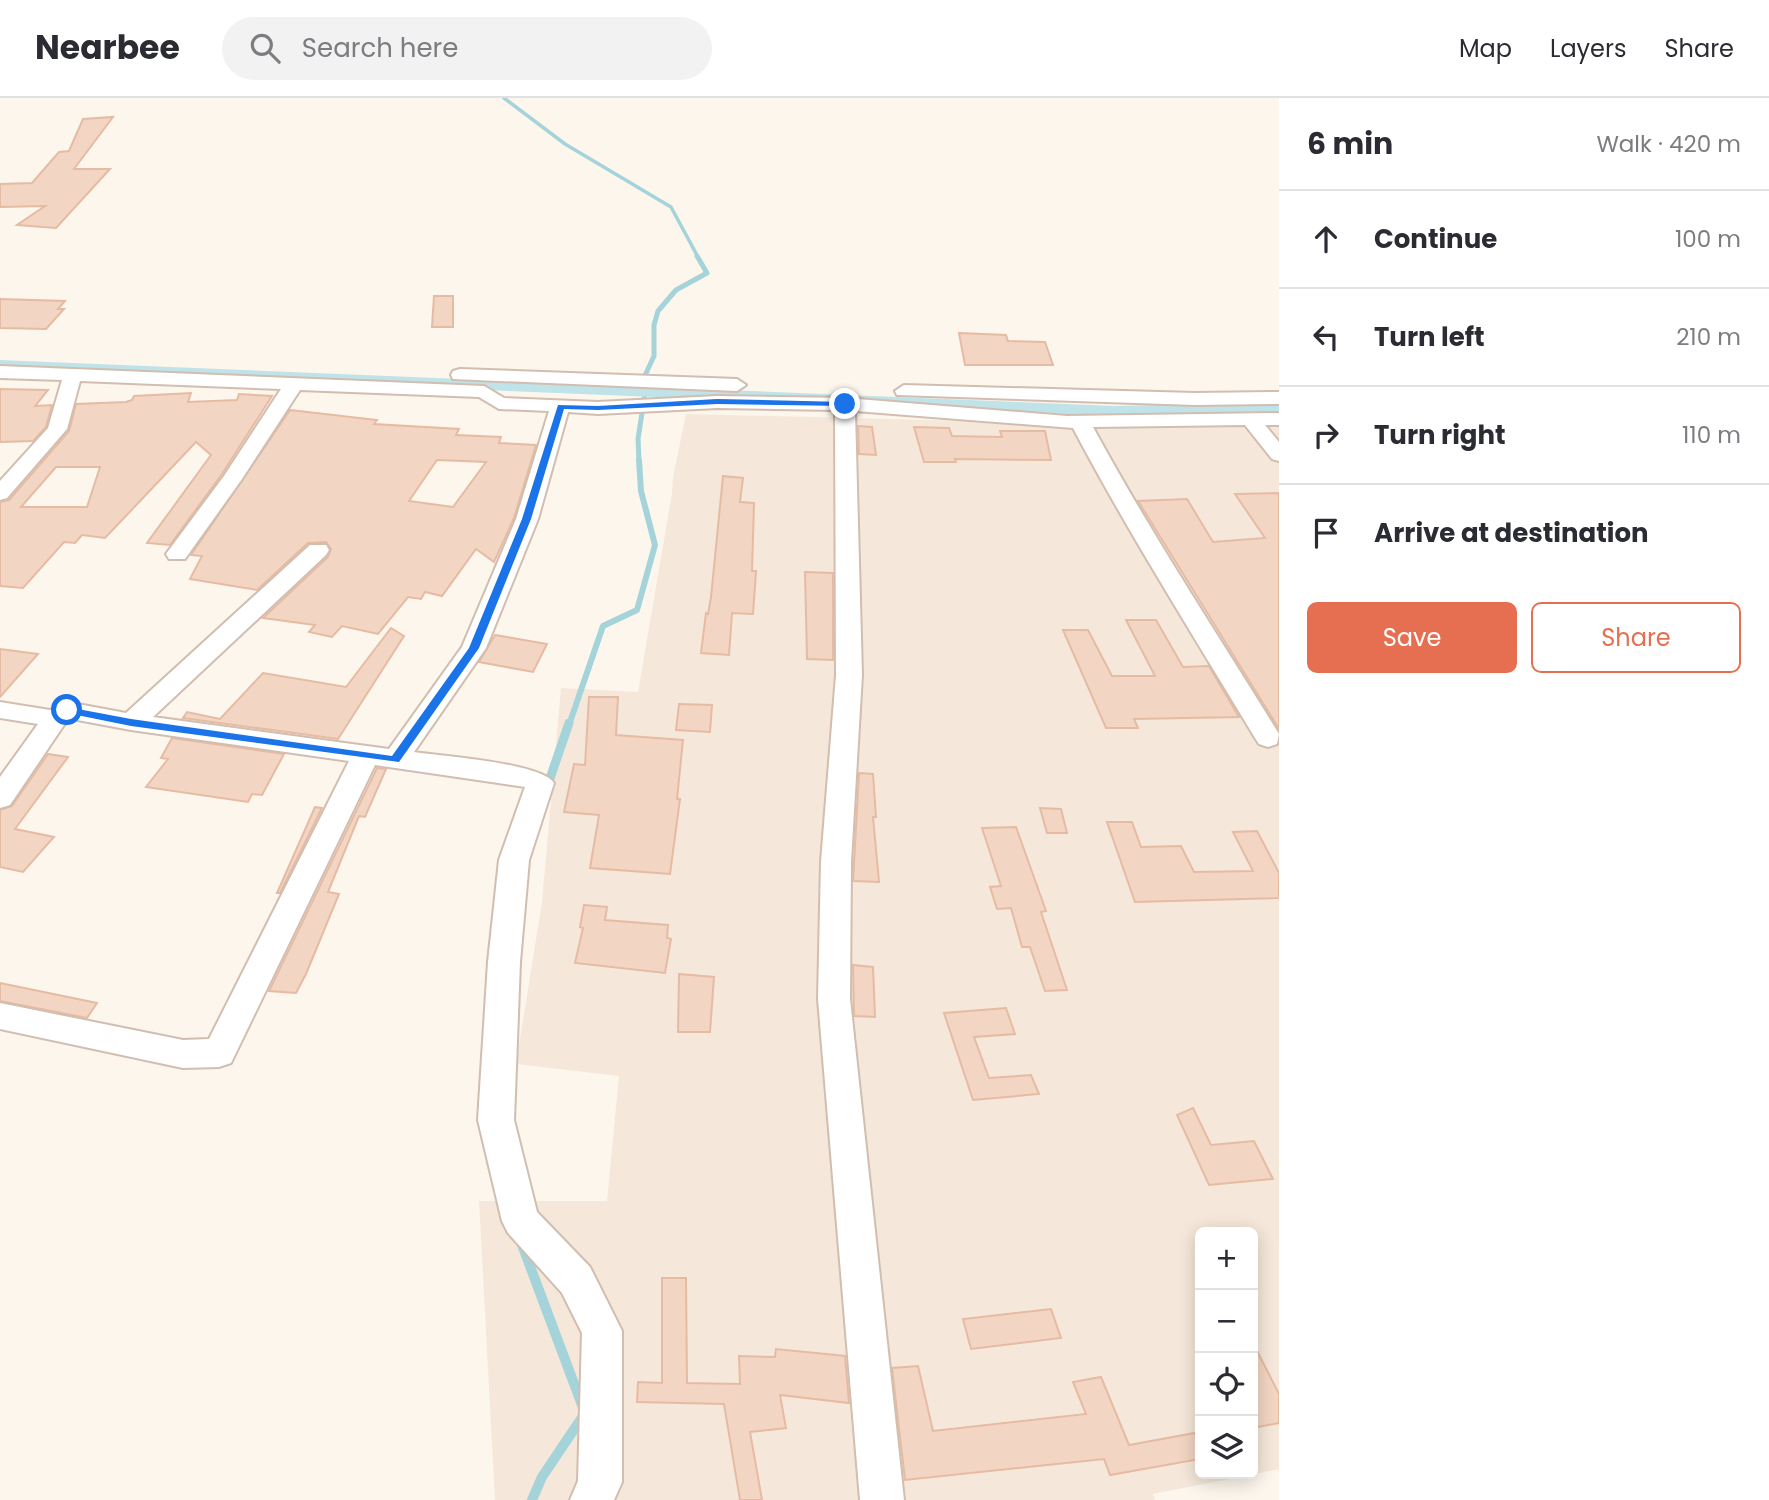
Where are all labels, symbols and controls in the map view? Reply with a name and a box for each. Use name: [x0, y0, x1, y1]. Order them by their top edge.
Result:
search box: [222, 17, 712, 80]
text: Nearbee: [35, 24, 180, 71]
icon: search: [246, 29, 284, 67]
text: Search here: [302, 30, 458, 66]
text: Map: [1459, 32, 1512, 65]
text: Layers: [1550, 32, 1626, 65]
text: Share: [1664, 32, 1734, 65]
text: 6 min: [1307, 122, 1393, 165]
text: Walk · 420 m: [1596, 128, 1741, 160]
icon: ahead: [1307, 220, 1345, 258]
text: Continue: [1374, 221, 1497, 257]
text: 100 m: [1675, 223, 1741, 255]
icon: left: [1307, 318, 1345, 356]
text: Turn left: [1374, 319, 1485, 355]
text: 210 m: [1676, 321, 1741, 353]
route end: [829, 388, 860, 419]
icon: right: [1307, 416, 1345, 454]
text: Turn right: [1374, 417, 1506, 453]
text: 110 m: [1682, 419, 1741, 451]
icon: arrive: [1307, 514, 1345, 552]
text: Arrive at destination: [1374, 515, 1649, 551]
button: Save: [1307, 602, 1517, 673]
button: Share: [1531, 602, 1741, 673]
route start: [51, 694, 82, 725]
map controls: [1195, 1227, 1258, 1479]
button: +: [1195, 1227, 1258, 1290]
button: −: [1195, 1290, 1258, 1353]
button: locate: [1195, 1353, 1258, 1416]
button: layers: [1195, 1416, 1258, 1479]

